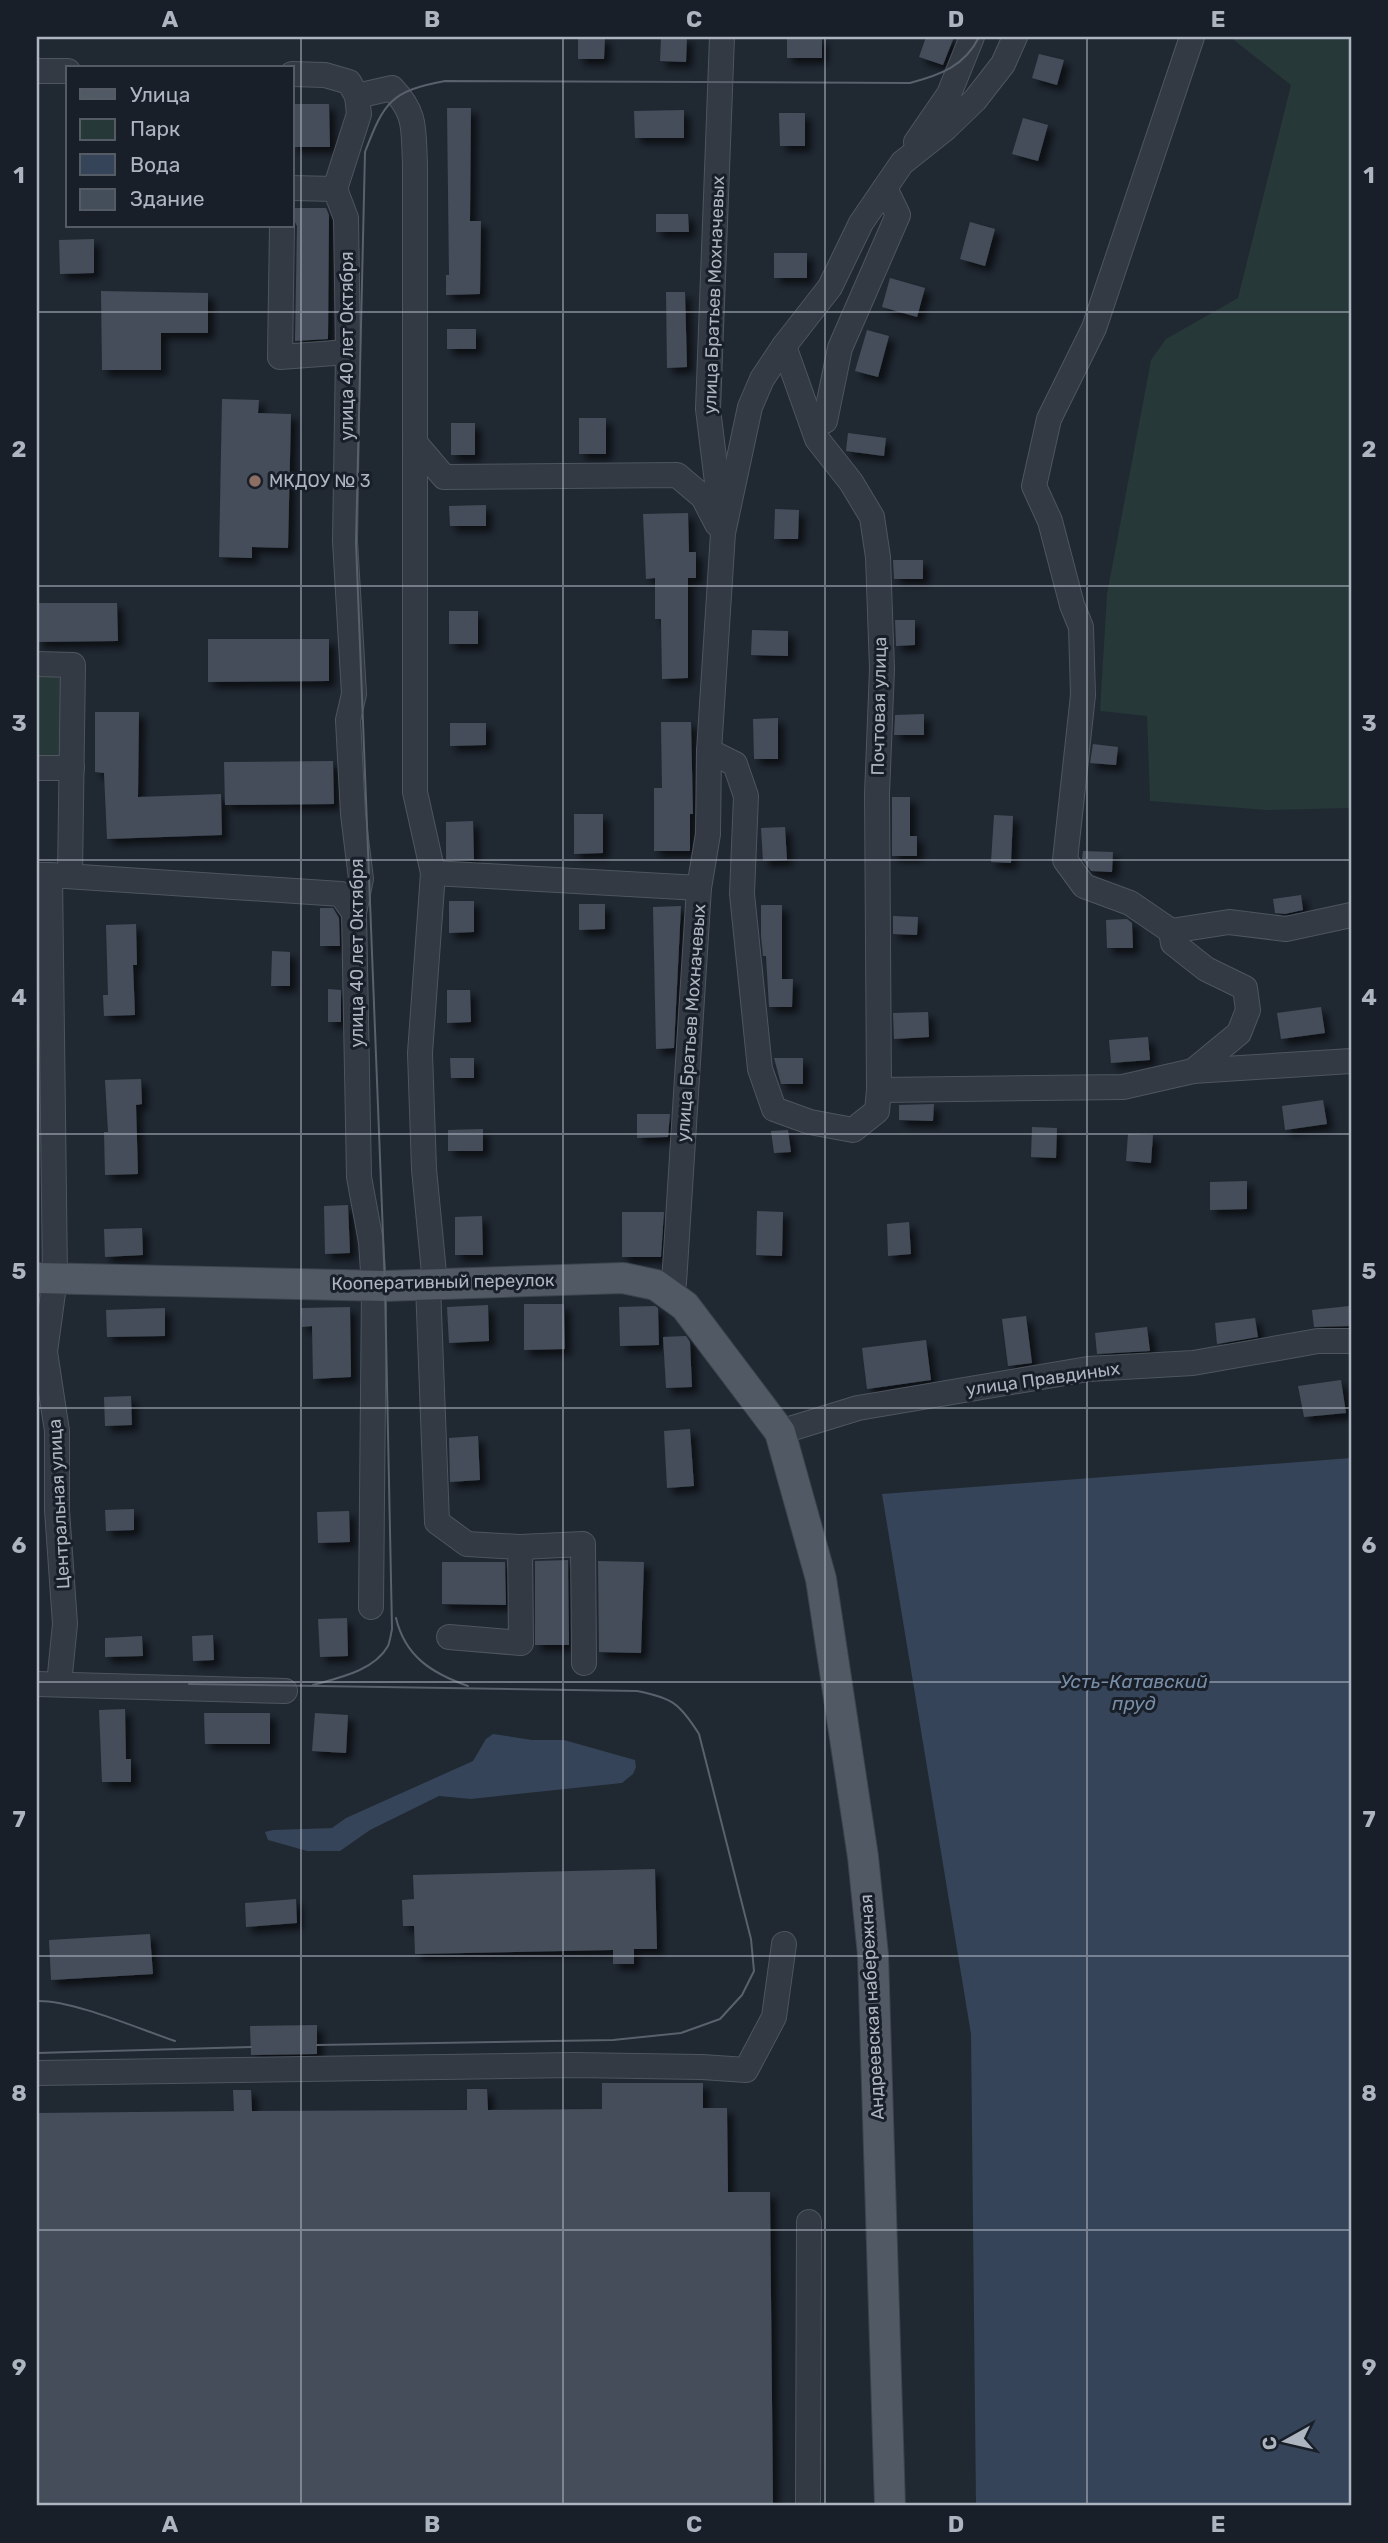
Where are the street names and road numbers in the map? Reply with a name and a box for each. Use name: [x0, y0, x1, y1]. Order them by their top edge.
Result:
street label: улица Братьев Мохначевых: [699, 175, 729, 415]
street label: улица 40 лет Октября: [336, 251, 358, 441]
street label: Почтовая улица: [867, 636, 891, 776]
street label: улица 40 лет Октября: [346, 858, 368, 1048]
street label: улица Братьев Мохначевых: [672, 903, 710, 1143]
street label: Кооперативный переулок: [331, 1269, 555, 1295]
street label: улица Правдиных: [965, 1357, 1122, 1401]
street label: Центральная улица: [44, 1418, 74, 1590]
street label: Андреевская набережная: [855, 1894, 889, 2120]

